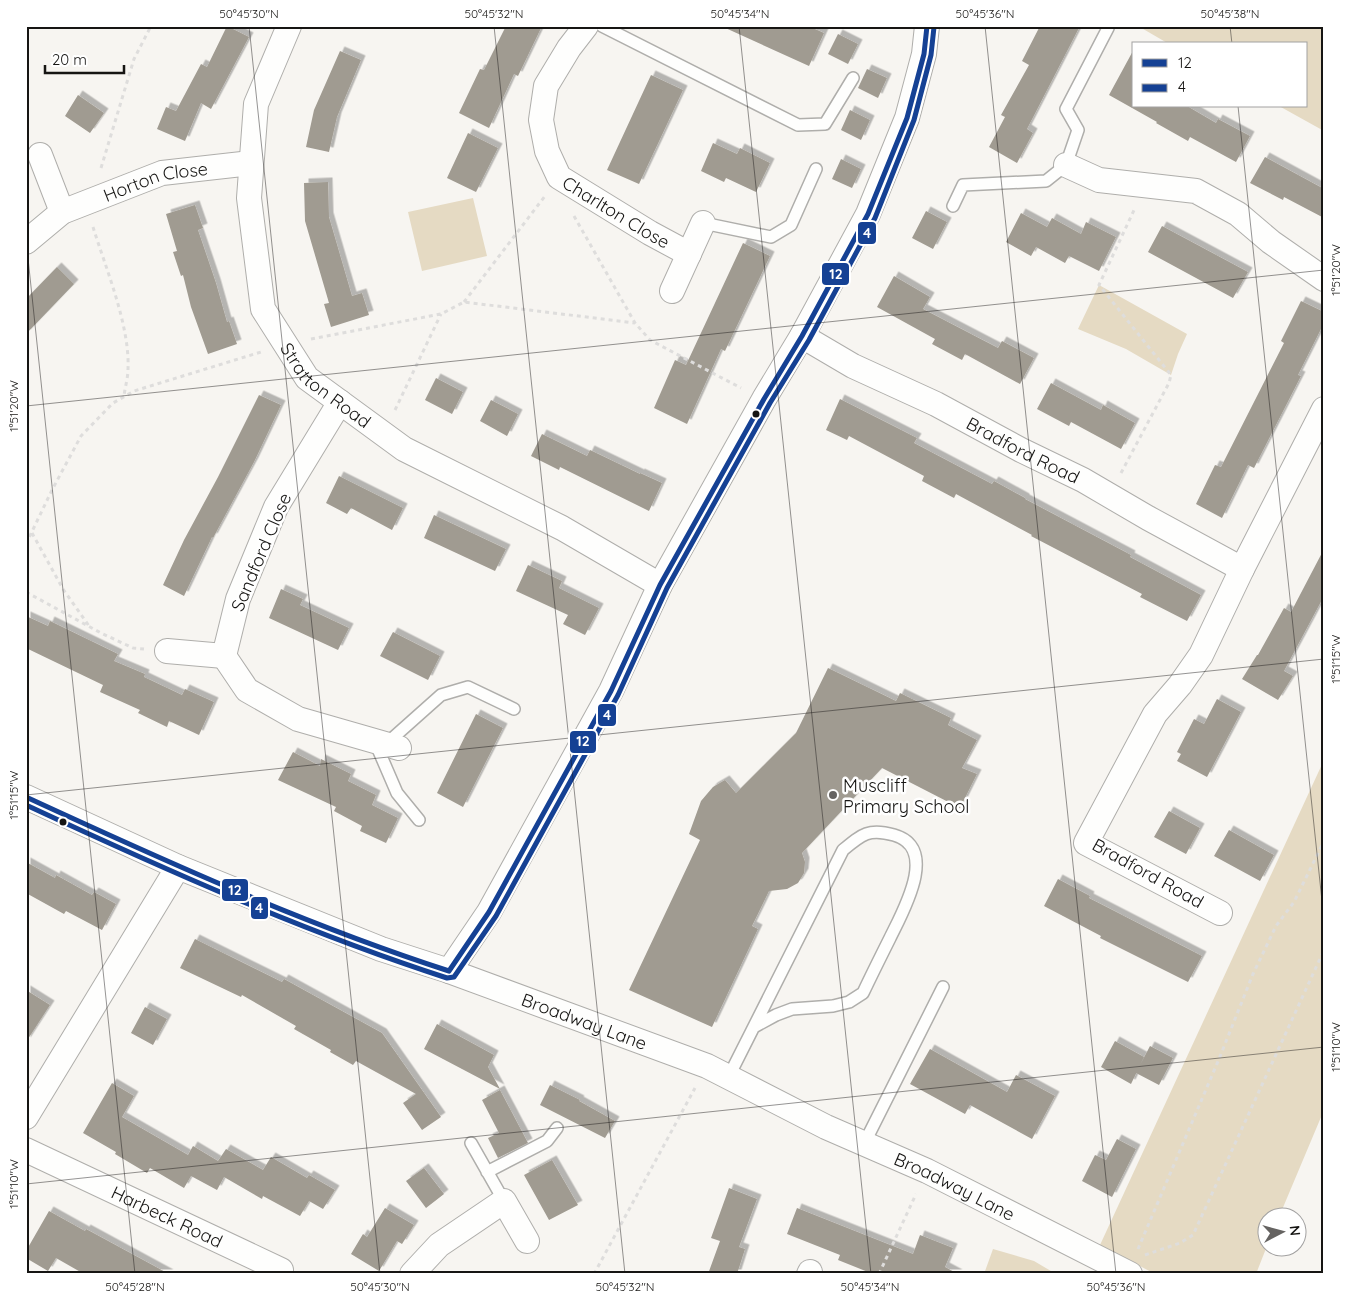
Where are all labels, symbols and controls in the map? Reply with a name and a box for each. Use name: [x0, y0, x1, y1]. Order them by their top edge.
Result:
text: 50°45'30"N: [219, 6, 279, 21]
text: 50°45'32"N: [464, 6, 524, 21]
text: 50°45'34"N: [711, 6, 769, 21]
text: 50°45'36"N: [955, 6, 1015, 21]
text: 50°45'38"N: [1200, 6, 1260, 21]
scale bar: [45, 42, 124, 74]
legend: [1132, 42, 1308, 108]
text: 20 m: [52, 50, 87, 69]
text: 12: [1178, 53, 1192, 72]
text: 4: [1178, 77, 1186, 96]
street label: Horton Close: [100, 156, 209, 206]
street label: Charlton Close: [559, 171, 674, 253]
line badge: 4: [857, 221, 877, 245]
text: 4: [863, 224, 871, 242]
text: 1°51'20"W: [1328, 244, 1343, 296]
line badge: 12: [821, 262, 850, 286]
text: 12: [829, 265, 843, 283]
street label: Stratton Road: [276, 338, 376, 433]
text: 1°51'20"W: [6, 380, 21, 432]
unlabelled marker: [751, 409, 761, 419]
street label: Bradford Road: [963, 411, 1084, 488]
street label: Sandford Close: [226, 489, 296, 615]
text: 1°51'15"W: [1328, 634, 1343, 683]
line badge: 4: [597, 703, 617, 727]
text: 4: [603, 706, 611, 724]
line badge: 12: [569, 730, 597, 754]
text: 12: [576, 732, 590, 750]
text: 1°51'15"W: [6, 770, 21, 819]
place label: Muscliff Primary School: [843, 774, 969, 818]
marker: Muscliff Primary School: [827, 789, 839, 801]
unlabelled marker: [58, 817, 68, 827]
street label: Bradford Road: [1088, 833, 1208, 913]
line badge: 12: [221, 878, 249, 902]
text: 12: [228, 881, 242, 899]
line badge: 4: [250, 896, 269, 920]
text: 4: [255, 899, 263, 917]
street label: Broadway Lane: [519, 987, 650, 1054]
text: 1°51'10"W: [1328, 1022, 1343, 1072]
street label: Broadway Lane: [891, 1147, 1019, 1225]
text: 1°51'10"W: [6, 1159, 21, 1209]
street label: Harbeck Road: [108, 1180, 227, 1252]
north arrow: [1258, 1208, 1308, 1258]
text: N: [1285, 1225, 1304, 1237]
text: 50°45'28"N: [105, 1279, 165, 1294]
text: 50°45'30"N: [350, 1279, 410, 1294]
text: 50°45'32"N: [595, 1279, 655, 1294]
text: 50°45'34"N: [841, 1279, 899, 1294]
text: 50°45'36"N: [1086, 1279, 1146, 1294]

